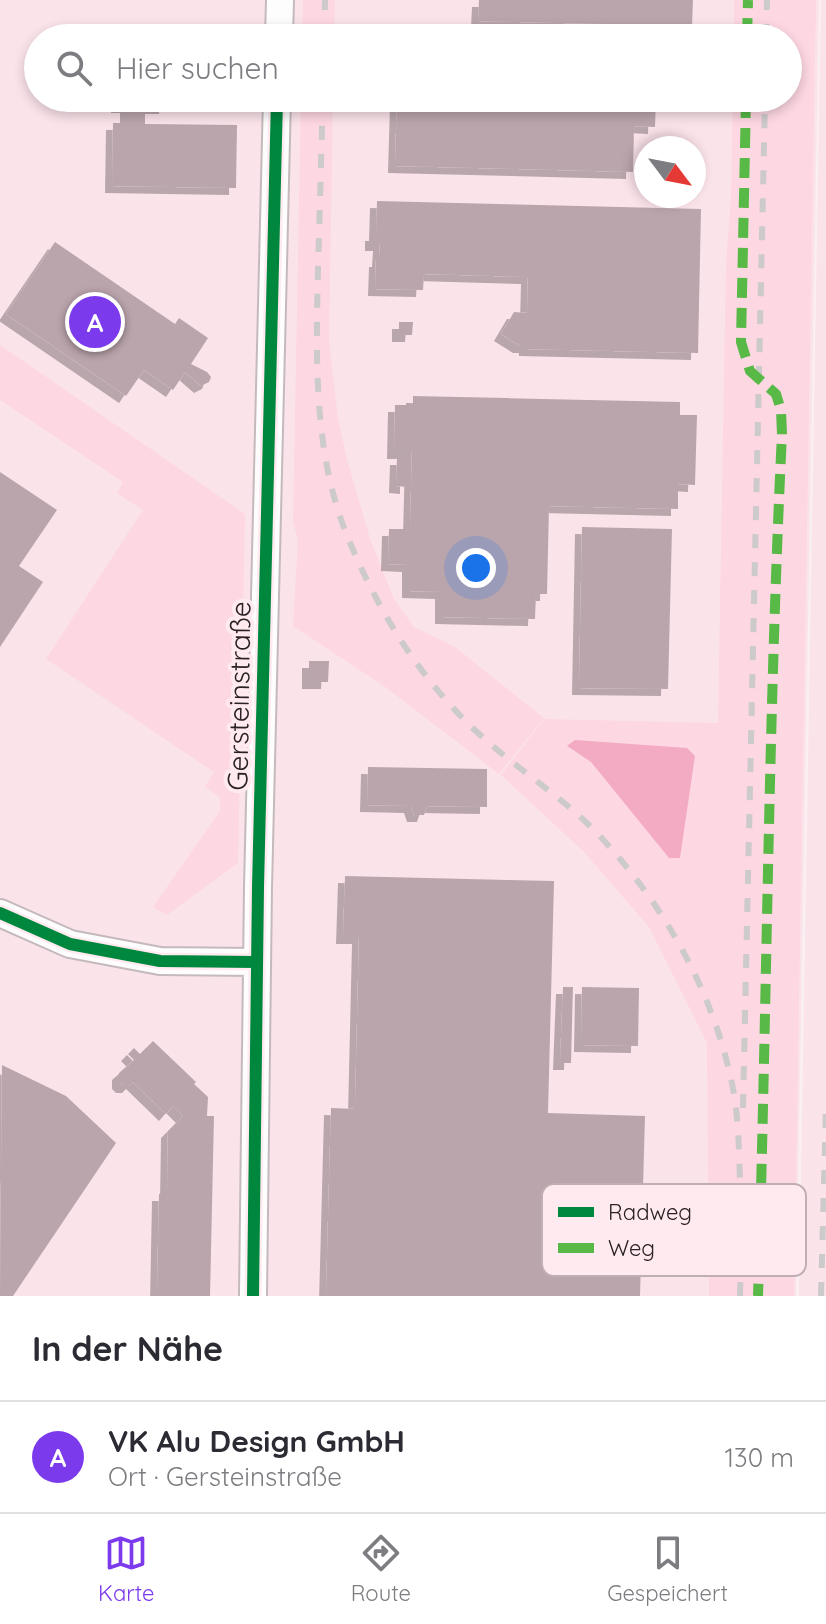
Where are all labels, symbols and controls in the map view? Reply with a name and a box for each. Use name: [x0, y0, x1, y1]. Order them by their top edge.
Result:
search box: [24, 24, 802, 112]
icon: search: [52, 46, 96, 90]
text: Hier suchen: [116, 49, 279, 87]
north arrow: [634, 136, 706, 208]
pin: A: [69, 292, 121, 352]
your location: [456, 548, 496, 588]
street label: Gersteinstraße: [219, 601, 258, 791]
legend: [542, 1184, 806, 1276]
text: Radweg: [608, 1198, 692, 1226]
text: Weg: [608, 1234, 655, 1262]
text: In der Nähe: [32, 1327, 223, 1370]
text: VK Alu Design GmbH: [108, 1422, 405, 1460]
text: A: [50, 1441, 66, 1474]
text: 130 m: [724, 1441, 794, 1474]
text: Ort · Gersteinstraße: [108, 1460, 342, 1493]
tab: Karte: [98, 1531, 155, 1607]
tab: Route: [351, 1531, 411, 1607]
tab: Gespeichert: [607, 1531, 728, 1607]

